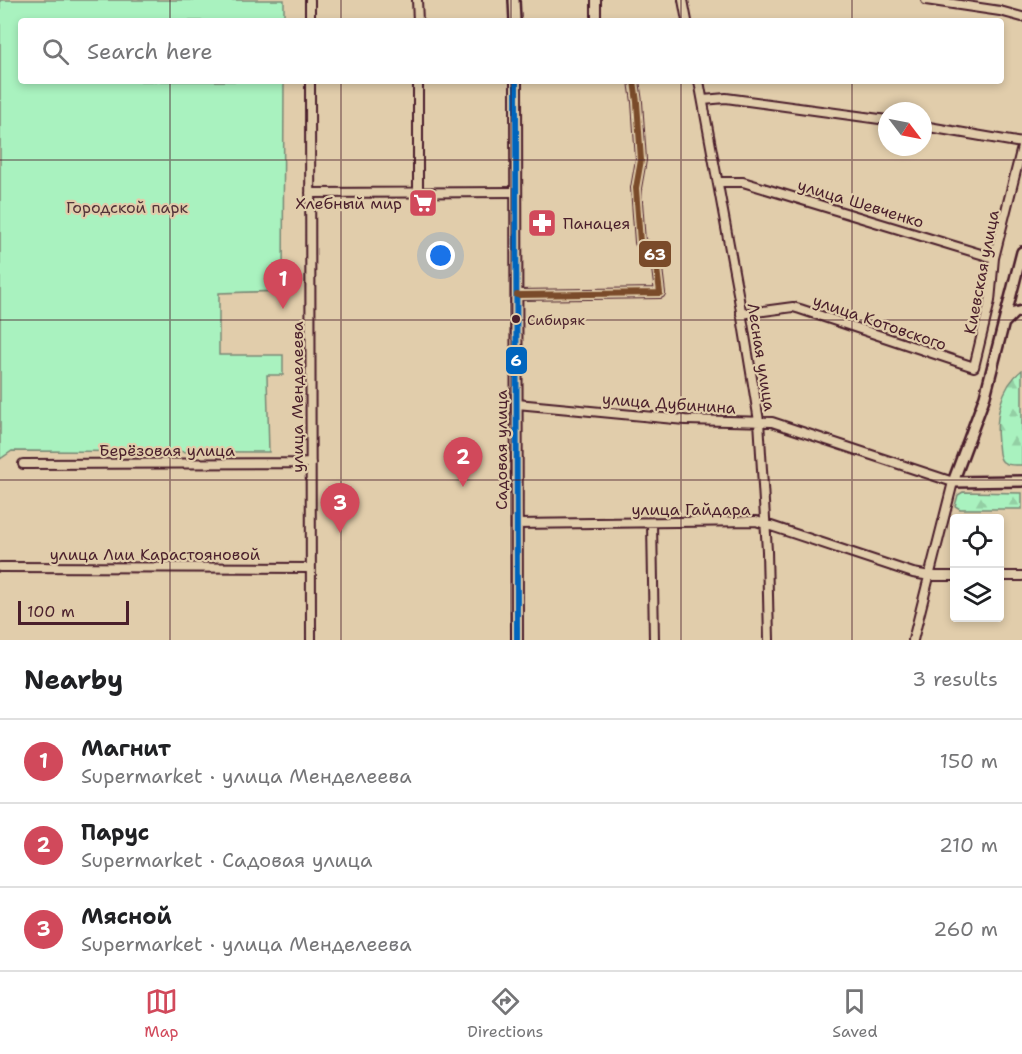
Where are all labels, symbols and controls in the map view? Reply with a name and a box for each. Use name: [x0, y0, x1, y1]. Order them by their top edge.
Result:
search box: [18, 18, 1004, 84]
icon: search: [39, 35, 72, 68]
text: Search here: [87, 37, 213, 66]
north arrow: [878, 102, 932, 156]
street label: улица Шевченко: [795, 174, 927, 233]
supermarket icon: Хлебный мир: [407, 187, 439, 219]
place label: Хлебный мир: [295, 193, 402, 214]
park label: Городской парк: [66, 197, 189, 218]
pharmacy icon: Панацея: [526, 207, 558, 239]
street label: Киевская улица: [959, 208, 1004, 336]
place label: Панацея: [563, 213, 630, 234]
line badge: 63: [638, 240, 672, 268]
your location: [426, 241, 455, 270]
text: 63: [644, 244, 666, 265]
pin: 1: [264, 260, 302, 309]
street label: улица Котовского: [810, 290, 949, 355]
street label: Лесная улица: [743, 302, 780, 413]
place label: Сибиряк: [527, 311, 585, 329]
marker: Сибиряк: [510, 313, 522, 325]
street label: улица Менделеева: [287, 321, 308, 473]
line badge: 6: [505, 346, 528, 375]
text: 6: [510, 350, 522, 371]
street label: улица Дубинина: [601, 388, 737, 419]
street label: Садовая улица: [491, 390, 512, 510]
pin: 2: [444, 438, 482, 487]
street label: Берёзовая улица: [99, 440, 235, 461]
pin: 3: [320, 484, 360, 533]
street label: улица Гайдара: [631, 499, 751, 520]
map controls: [950, 514, 1004, 622]
button: locate: [950, 514, 1004, 568]
street label: улица Лии Карастояновой: [50, 544, 260, 565]
button: layers: [950, 568, 1004, 622]
scale bar: [18, 598, 129, 626]
text: 100 m: [27, 601, 75, 622]
text: Nearby: [24, 662, 123, 697]
text: 3 results: [912, 666, 998, 692]
text: Магнит: [81, 734, 171, 763]
text: 1: [39, 748, 48, 774]
text: 150 m: [940, 748, 998, 774]
text: Supermarket · улица Менделеева: [81, 763, 412, 789]
text: Парус: [81, 818, 149, 847]
text: 2: [37, 832, 51, 858]
text: 210 m: [939, 832, 998, 858]
text: Supermarket · Садовая улица: [81, 847, 372, 873]
text: Мясной: [81, 902, 172, 931]
text: 3: [37, 916, 51, 942]
text: 260 m: [933, 916, 998, 942]
text: Supermarket · улица Менделеева: [81, 931, 412, 957]
tab: Map: [144, 985, 179, 1042]
tab: Directions: [467, 985, 544, 1042]
tab: Saved: [832, 985, 878, 1042]

